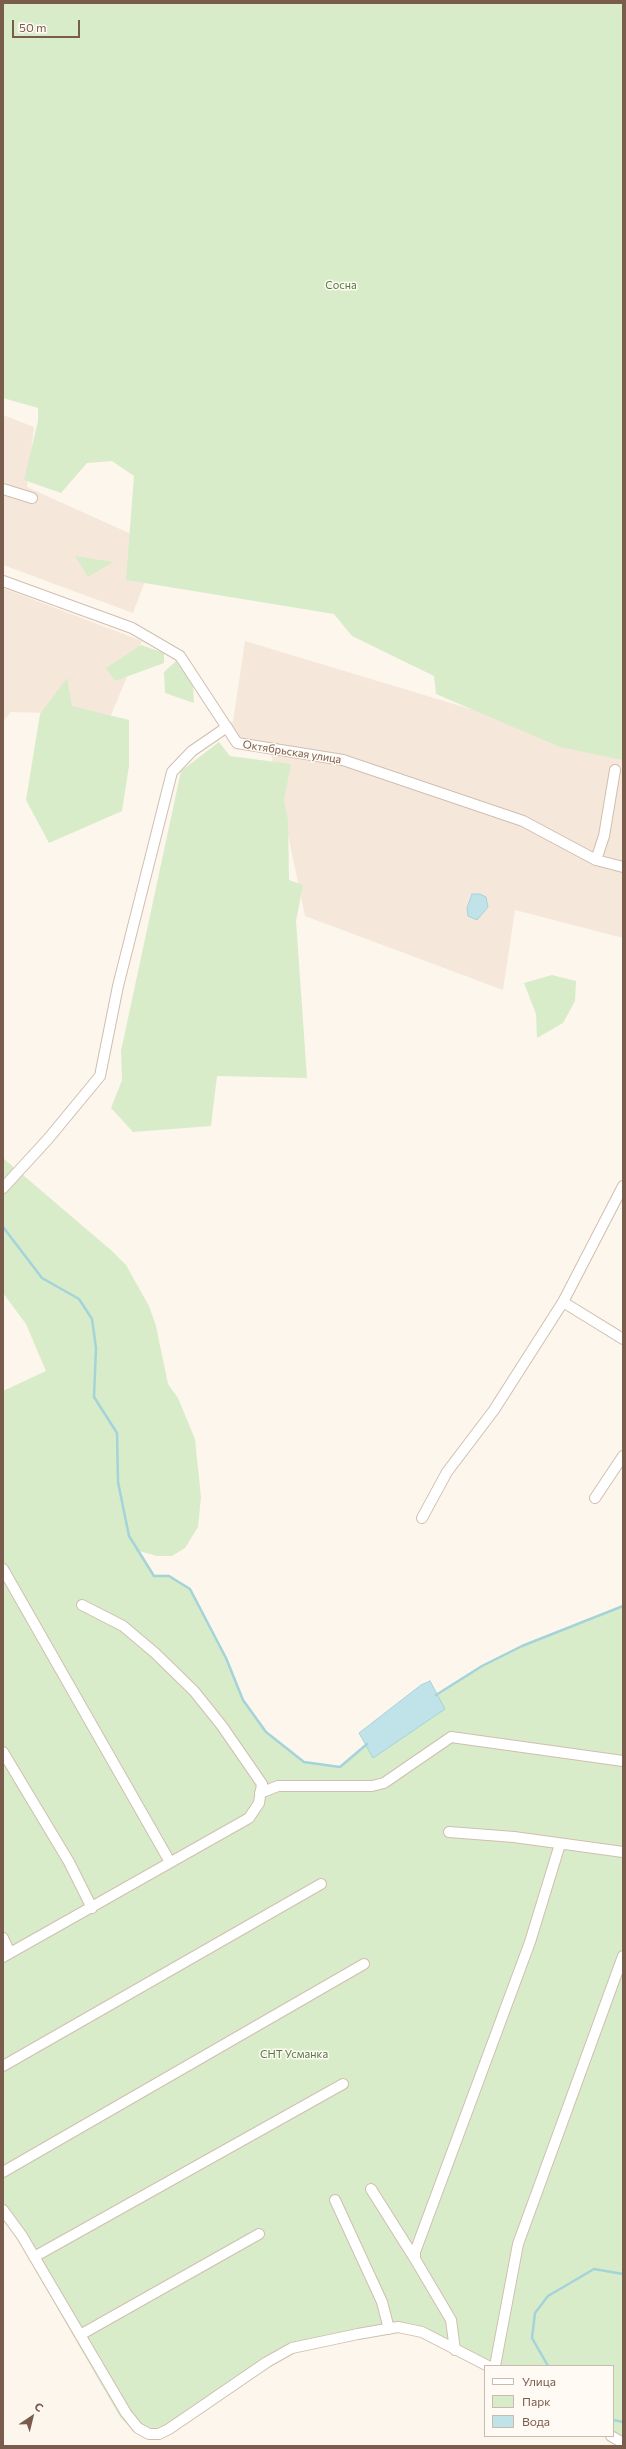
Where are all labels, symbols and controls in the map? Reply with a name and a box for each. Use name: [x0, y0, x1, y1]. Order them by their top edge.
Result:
scale bar: [14, 12, 82, 38]
text: 50 m: [19, 20, 47, 34]
park label: Сосна: [325, 278, 357, 292]
street label: Октябрьская улица: [242, 738, 342, 766]
park label: СНТ Усманка: [260, 2047, 328, 2061]
legend: [484, 2365, 614, 2437]
text: Улица: [522, 2374, 556, 2388]
text: Парк: [522, 2394, 551, 2408]
north arrow: [12, 2397, 52, 2437]
text: С: [32, 2399, 46, 2414]
text: Вода: [522, 2414, 550, 2428]

